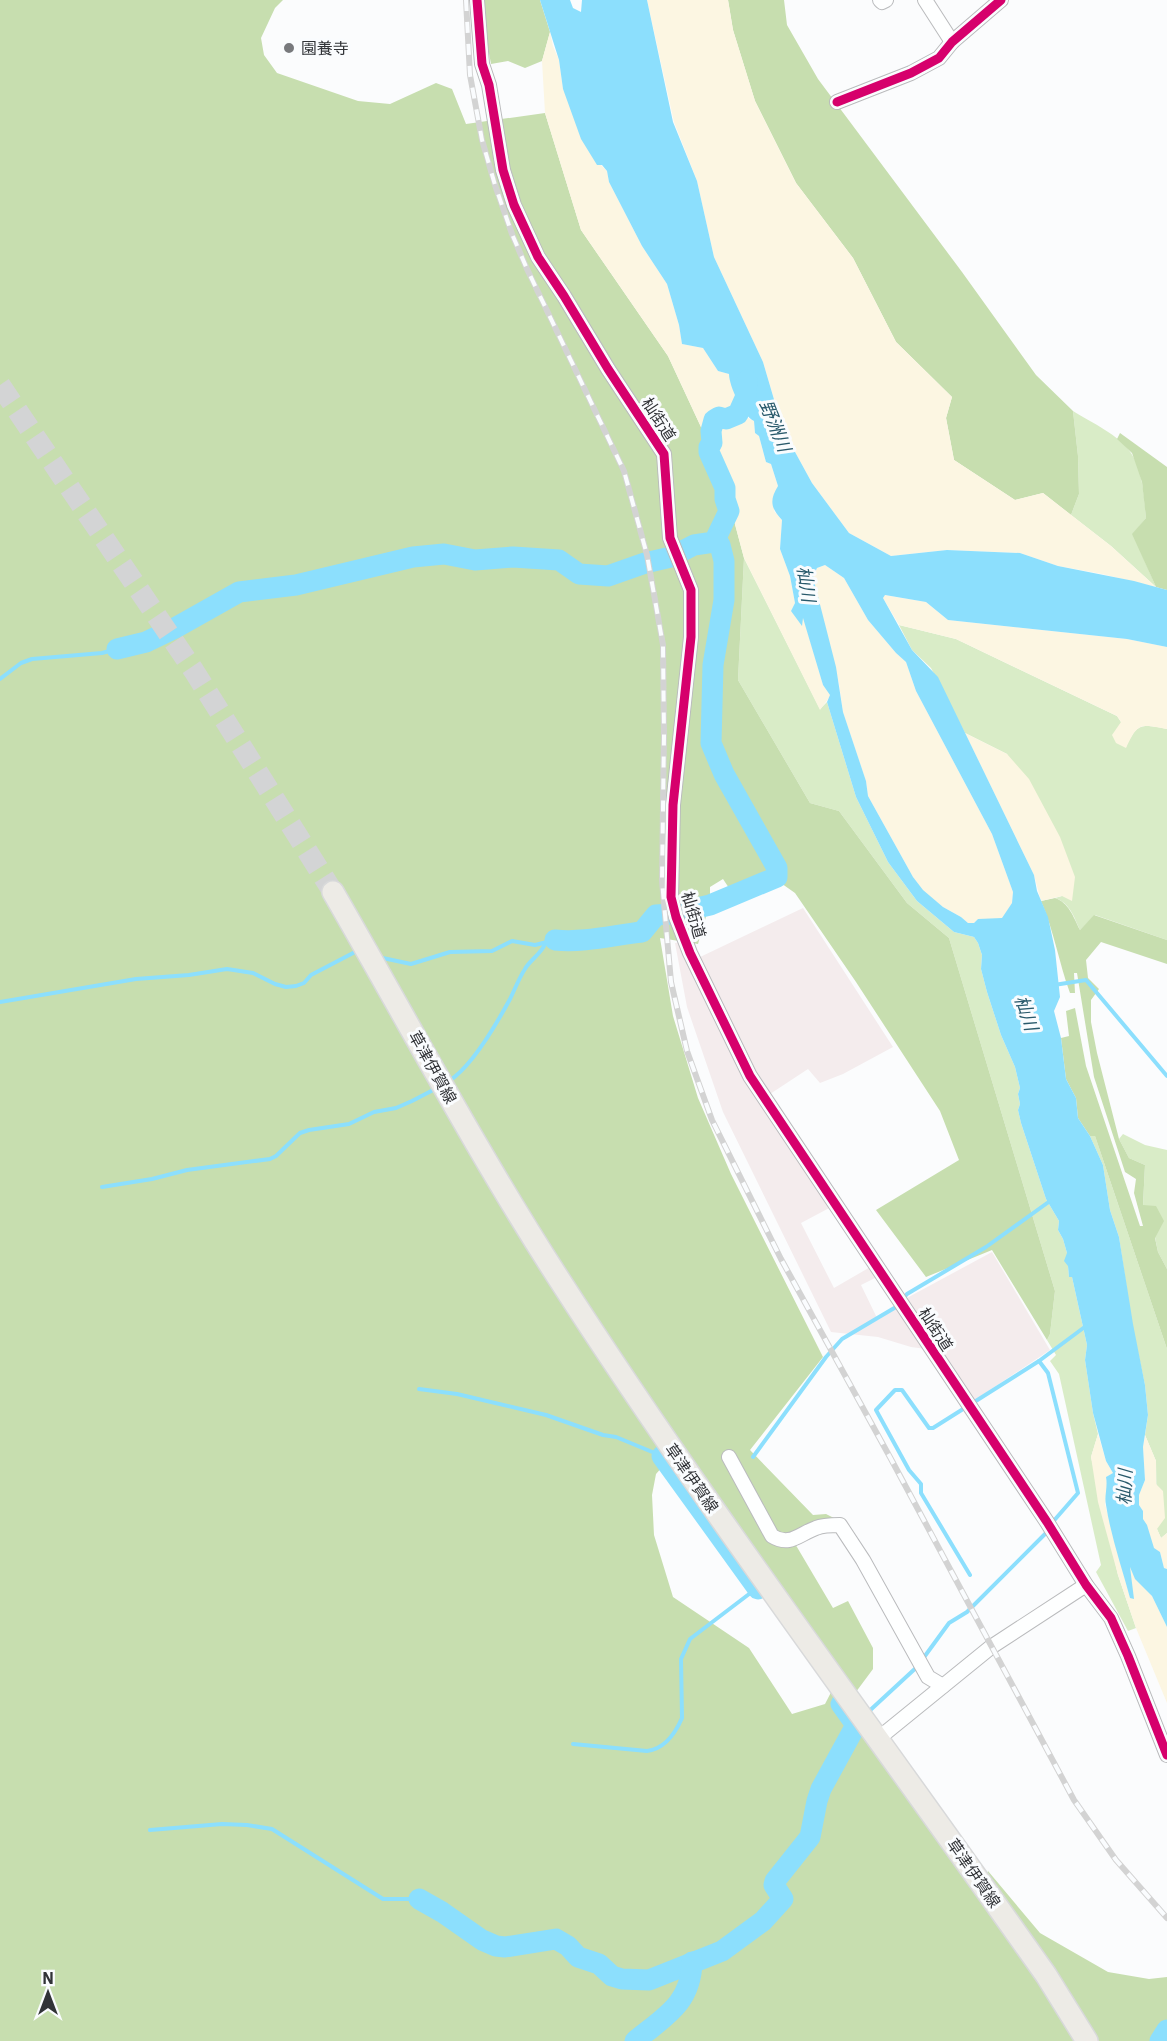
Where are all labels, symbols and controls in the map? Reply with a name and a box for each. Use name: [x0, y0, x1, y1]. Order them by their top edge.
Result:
place label: 園養寺: [301, 38, 349, 58]
marker: 園養寺: [282, 41, 296, 55]
street label: 杣街道: [638, 393, 680, 445]
water label: 野洲川: [755, 396, 797, 457]
water label: 杣川: [792, 564, 821, 605]
street label: 杣街道: [678, 889, 710, 941]
water label: 杣川: [1010, 992, 1044, 1035]
street label: 草津伊賀線: [405, 1027, 461, 1107]
street label: 杣街道: [915, 1303, 957, 1355]
street label: 草津伊賀線: [661, 1439, 723, 1517]
water label: 杣川: [1112, 1467, 1137, 1505]
street label: 草津伊賀線: [943, 1834, 1005, 1912]
north arrow: [18, 1963, 78, 2023]
text: N: [42, 1968, 54, 1988]

